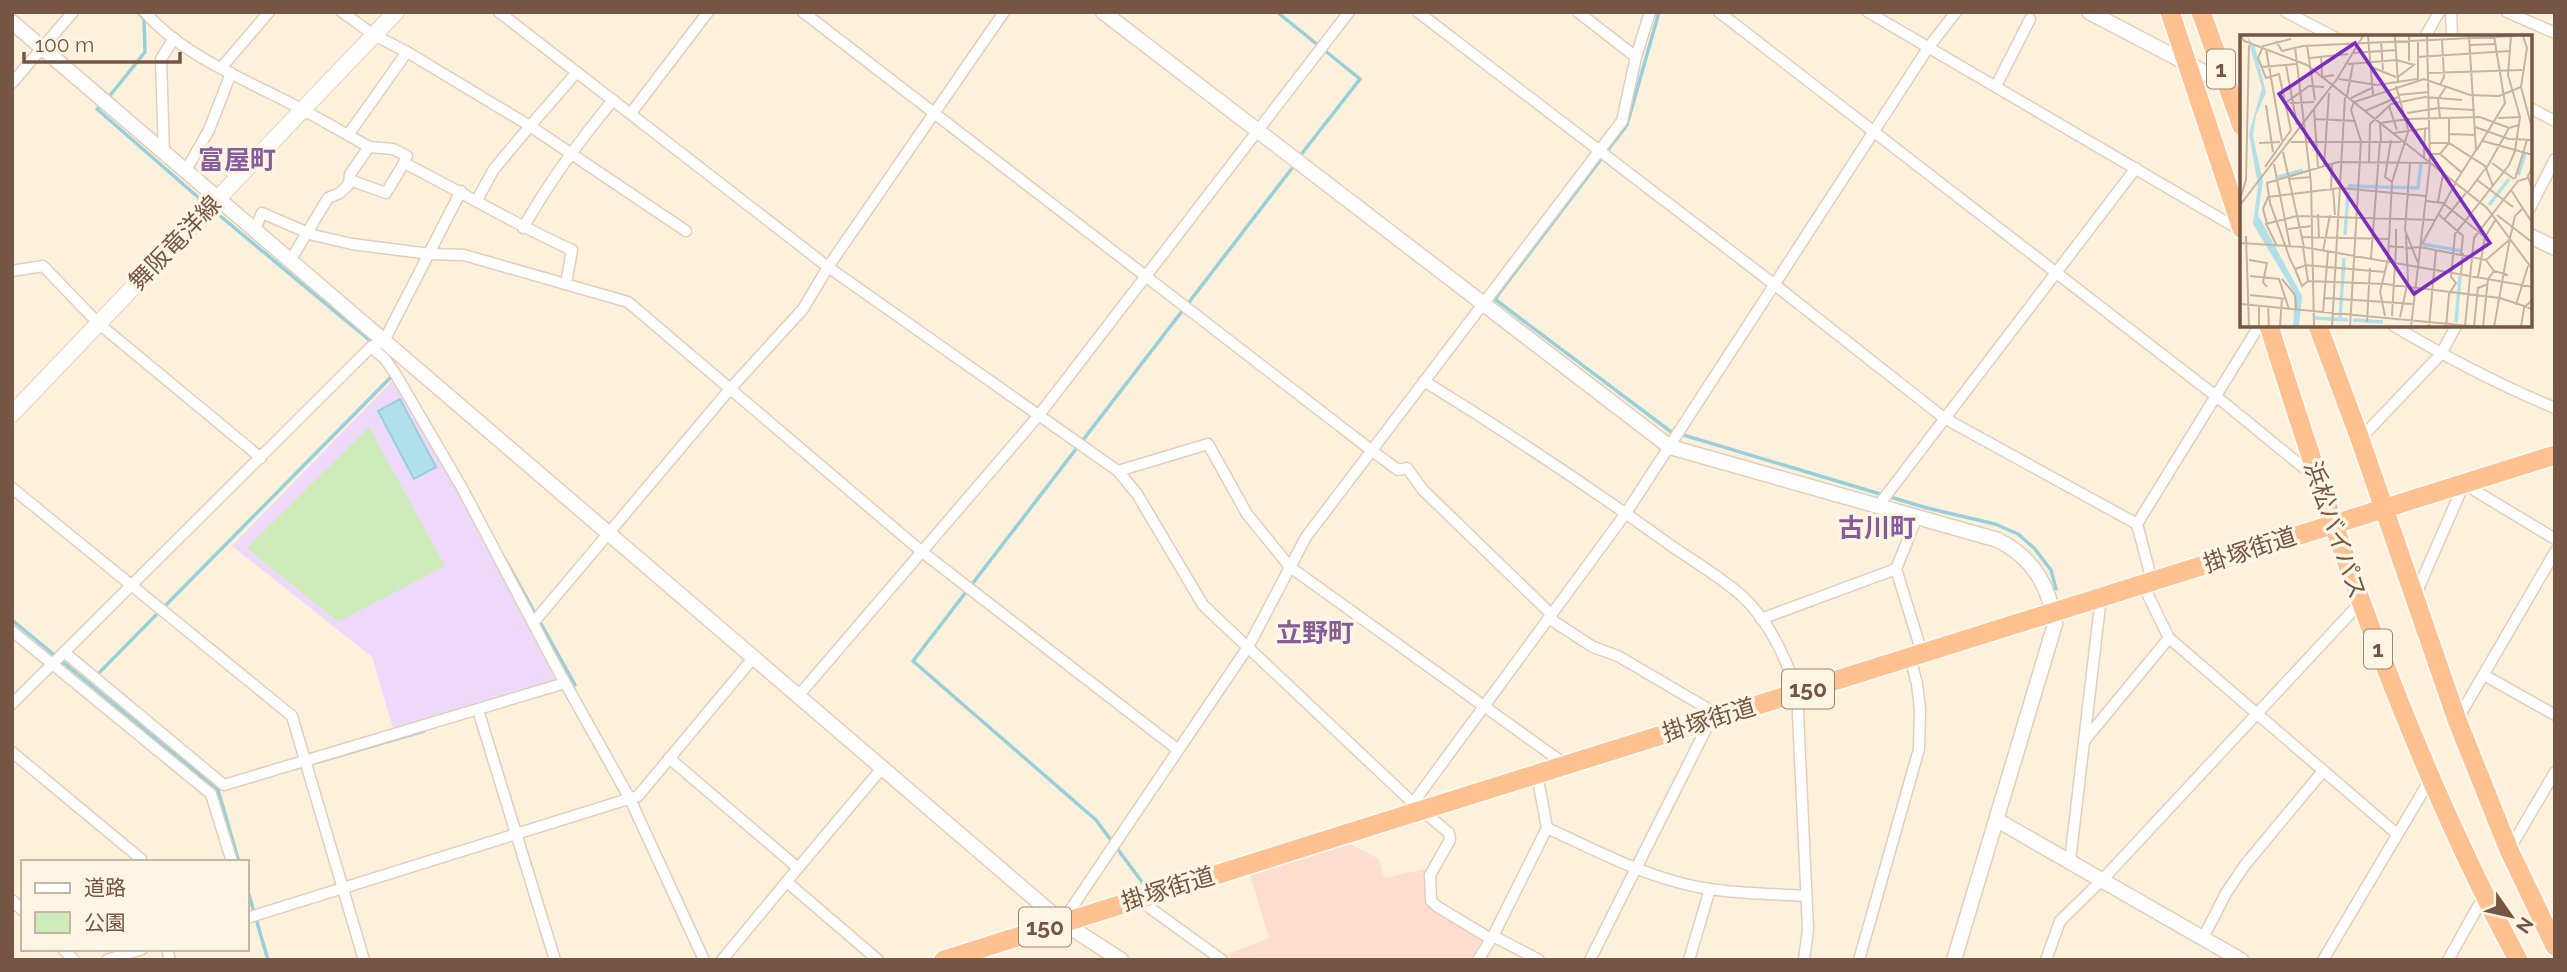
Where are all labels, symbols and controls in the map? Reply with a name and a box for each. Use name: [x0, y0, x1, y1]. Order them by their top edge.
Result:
scale bar: [24, 21, 180, 65]
text: 100 m: [35, 32, 94, 57]
inset map: [2240, 35, 2532, 327]
road number: 1: [2207, 50, 2235, 88]
district label: 富屋町: [198, 145, 276, 175]
street label: 舞阪竜洋線: [123, 189, 227, 296]
street label: 浜松バイパス: [2298, 457, 2373, 602]
district label: 古川町: [1838, 513, 1916, 543]
street label: 掛塚街道: [2200, 521, 2300, 578]
district label: 立野町: [1276, 618, 1354, 648]
road number: 1: [2364, 629, 2392, 668]
road number: 150: [1782, 670, 1834, 708]
street label: 掛塚街道: [1659, 692, 1759, 747]
legend: [21, 860, 248, 951]
street label: 掛塚街道: [1118, 861, 1218, 916]
text: 道路: [84, 875, 126, 900]
north arrow: [2476, 881, 2546, 951]
road number: 150: [1019, 908, 1071, 946]
text: 公園: [84, 910, 126, 935]
text: N: [2512, 913, 2538, 938]

